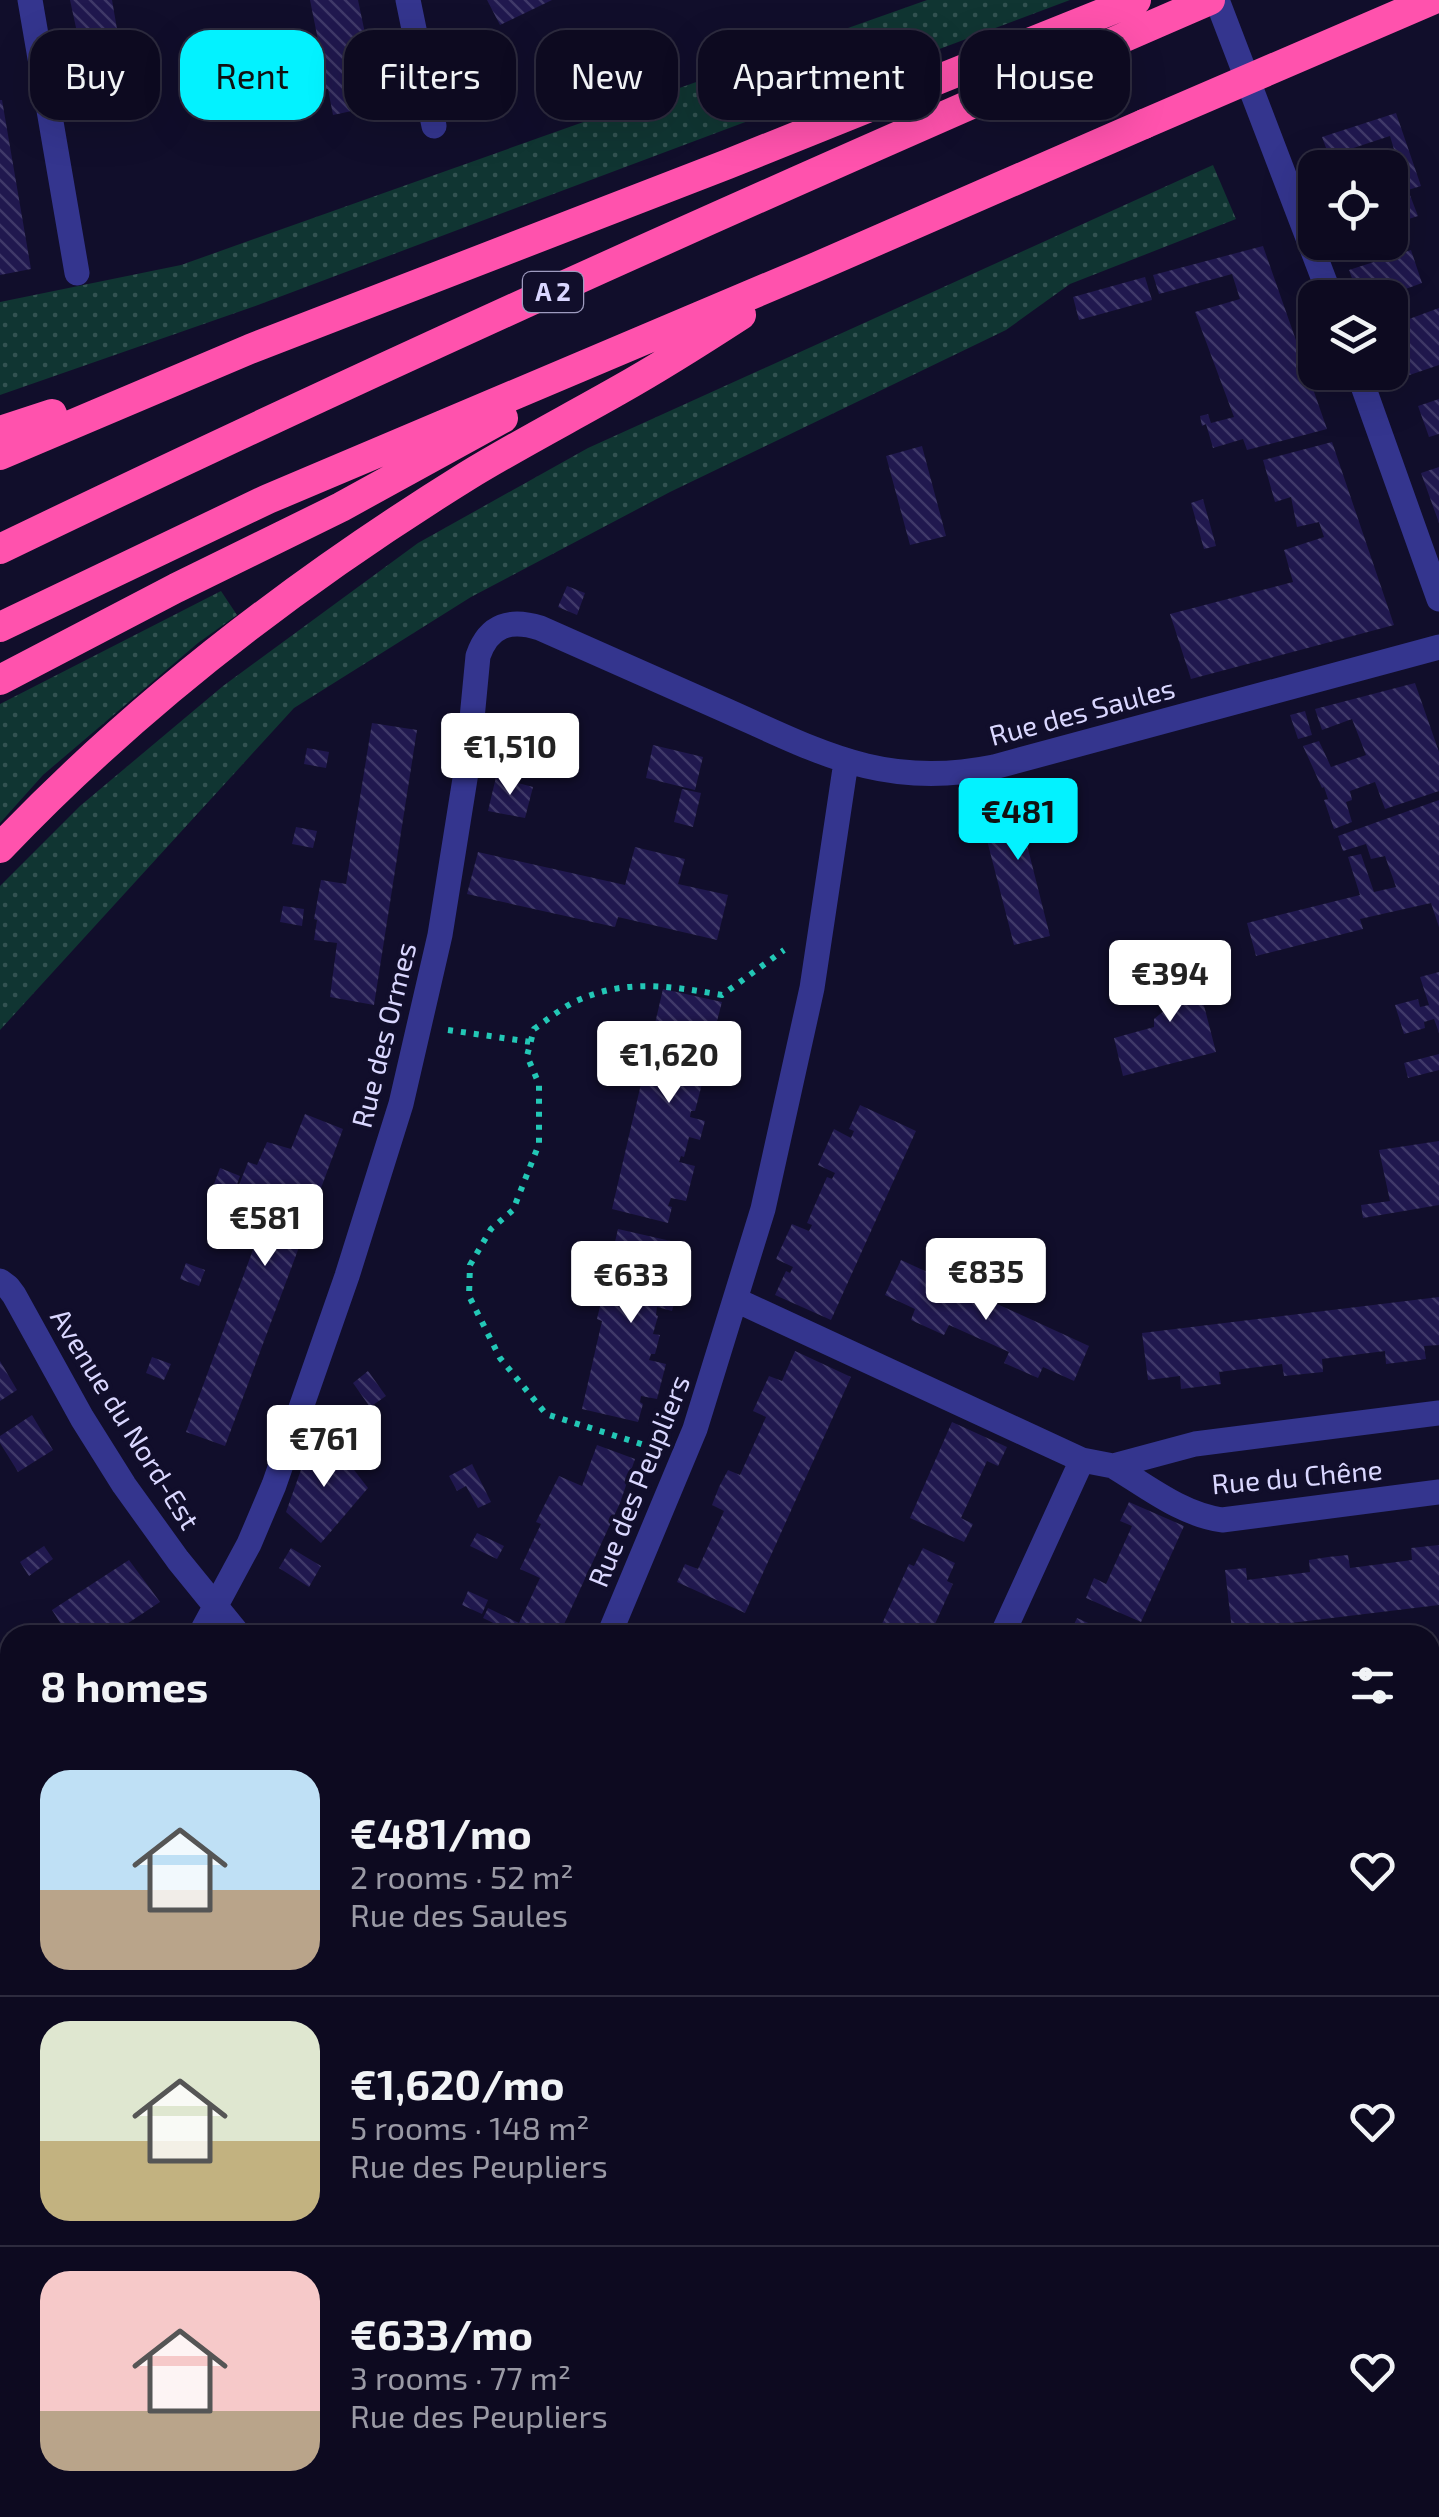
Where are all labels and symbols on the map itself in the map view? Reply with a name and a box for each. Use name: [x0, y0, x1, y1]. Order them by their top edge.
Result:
road number: A 2: [523, 272, 583, 312]
street label: Rue des Saules: [985, 670, 1178, 752]
pin: €1,510: [429, 713, 591, 798]
pin: €481: [959, 778, 1077, 863]
street label: Rue des Ormes: [344, 939, 422, 1131]
pin: €394: [1111, 940, 1229, 1025]
pin: €1,620: [588, 1021, 750, 1106]
pin: €581: [206, 1184, 324, 1269]
pin: €835: [927, 1238, 1045, 1323]
pin: €633: [572, 1241, 690, 1326]
street label: Avenue du Nord-Est: [44, 1302, 208, 1535]
street label: Rue des Peupliers: [580, 1370, 696, 1592]
pin: €761: [265, 1405, 383, 1490]
street label: Rue du Chêne: [1210, 1452, 1384, 1500]

